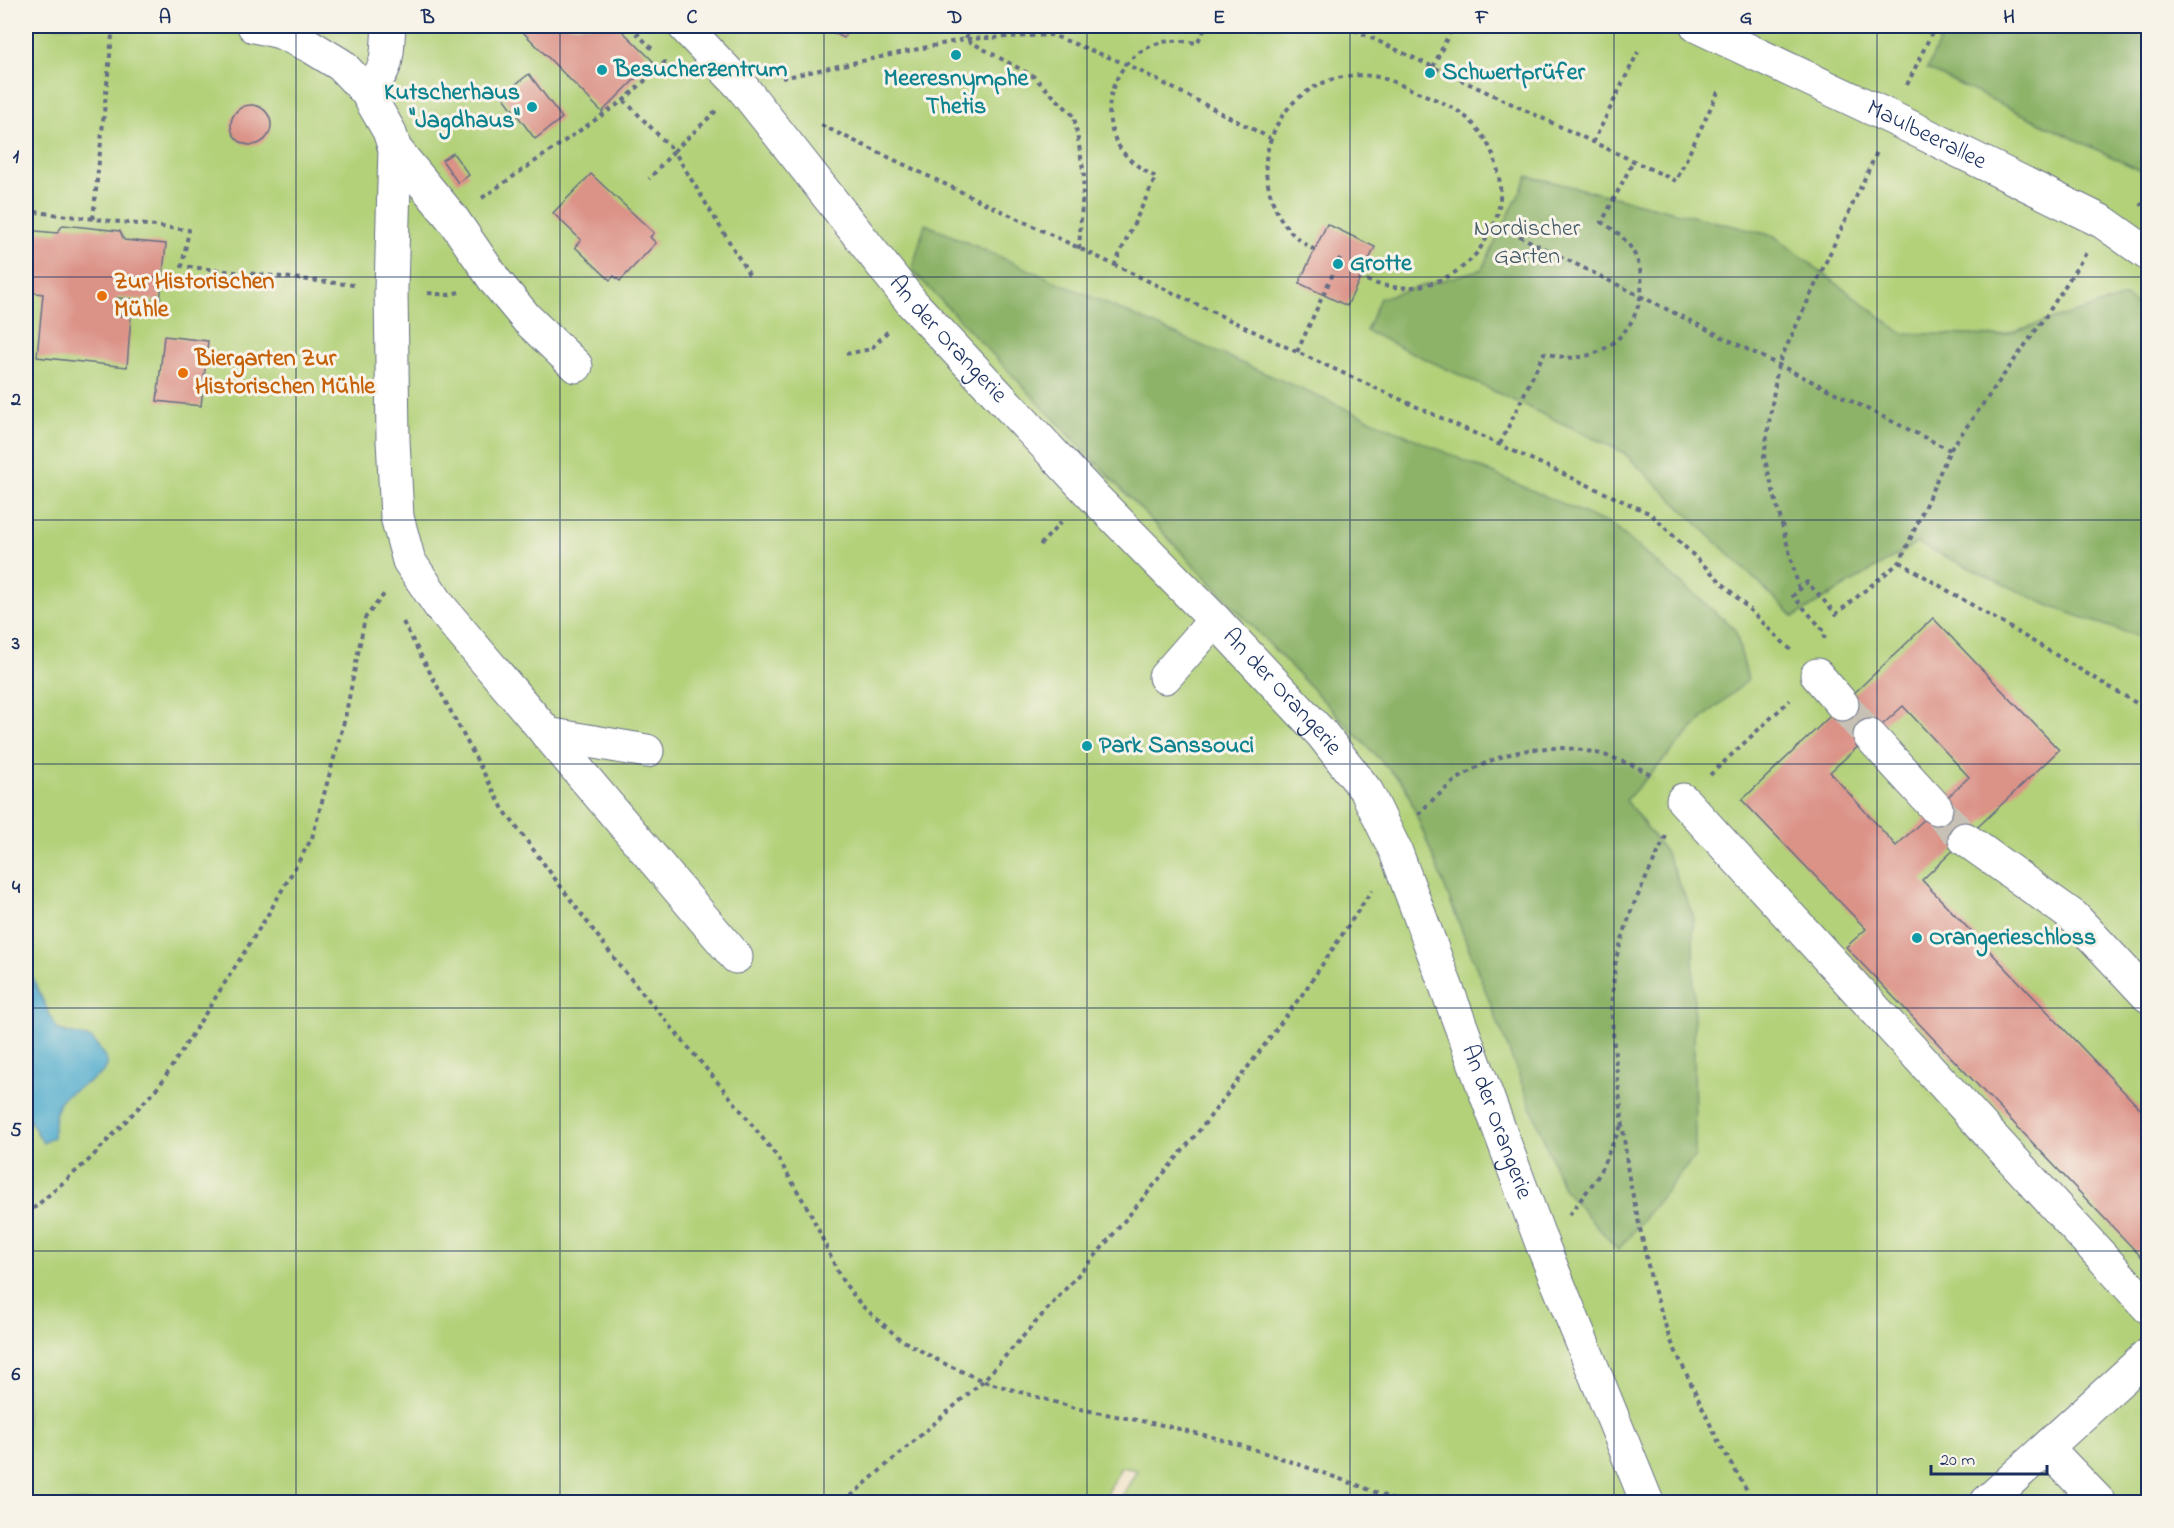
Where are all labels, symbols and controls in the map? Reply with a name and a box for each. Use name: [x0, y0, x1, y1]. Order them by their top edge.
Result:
text: A: [159, 4, 171, 33]
text: B: [420, 4, 435, 33]
text: C: [687, 4, 698, 33]
text: D: [947, 4, 962, 33]
text: E: [1213, 4, 1225, 33]
text: F: [1475, 4, 1489, 33]
text: G: [1740, 4, 1753, 33]
text: H: [2003, 4, 2015, 33]
marker: Meeresnymphe Thetis: [949, 48, 963, 62]
place label: Besucherzentrum: [613, 53, 788, 88]
place label: Schwertprüfer: [1442, 56, 1586, 91]
place label: Meeresnymphe Thetis: [884, 62, 1030, 125]
marker: Besucherzentrum: [595, 63, 609, 77]
marker: Schwertprüfer: [1423, 66, 1437, 80]
place label: Kutscherhaus "Jagdhaus": [384, 76, 520, 140]
street label: Maulbeerallee: [1861, 91, 1992, 179]
marker: Kutscherhaus "Jagdhaus": [525, 100, 539, 114]
text: 1: [13, 143, 20, 172]
park label: Nordischer Garten: [1474, 212, 1581, 275]
place label: Grotte: [1350, 247, 1413, 282]
marker: Grotte: [1331, 257, 1345, 271]
place label: Zur Historischen Mühle: [114, 265, 275, 328]
street label: An der Orangerie: [880, 268, 1015, 412]
marker: Zur Historischen Mühle: [95, 289, 109, 303]
place label: Biergarten Zur Historischen Mühle: [194, 342, 376, 405]
marker: Biergarten Zur Historischen Mühle: [176, 366, 190, 380]
text: 2: [10, 386, 21, 415]
street label: An der Orangerie: [1214, 621, 1350, 763]
text: 3: [11, 630, 20, 659]
place label: Park Sanssouci: [1099, 729, 1254, 764]
marker: Park Sanssouci: [1080, 739, 1094, 753]
text: 4: [12, 874, 21, 903]
place label: Orangerieschloss: [1929, 921, 2096, 957]
marker: Orangerieschloss: [1910, 931, 1924, 945]
street label: An der Orangerie: [1452, 1040, 1541, 1204]
text: 5: [10, 1117, 22, 1146]
text: 6: [12, 1361, 21, 1390]
scale bar: [1931, 1438, 2046, 1476]
text: 20 m: [1940, 1448, 1975, 1474]

